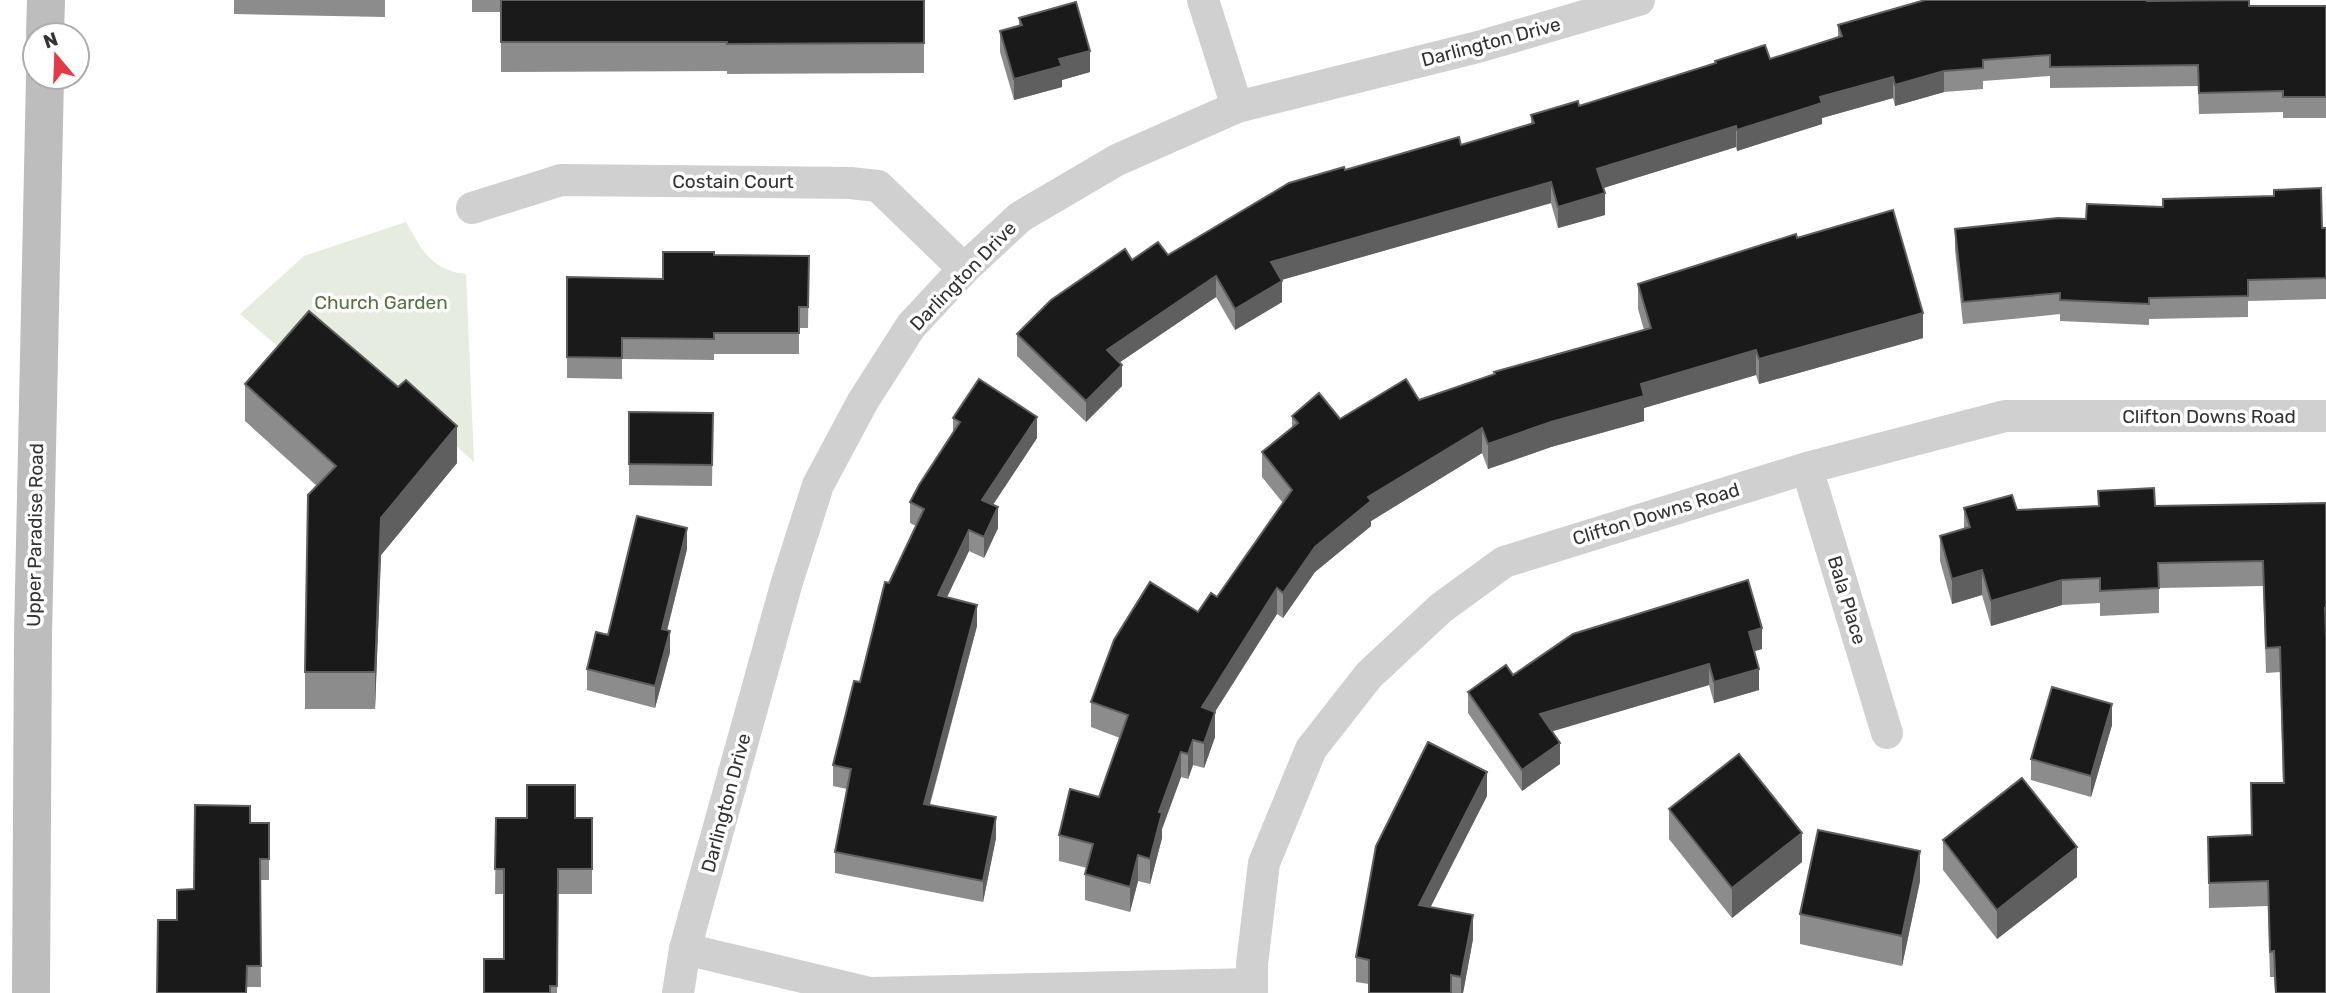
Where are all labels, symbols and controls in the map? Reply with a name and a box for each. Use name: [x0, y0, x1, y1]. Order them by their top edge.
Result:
street label: Darlington Drive: [1419, 12, 1563, 72]
north arrow: [21, 21, 91, 91]
text: N: [40, 27, 61, 53]
street label: Costain Court: [672, 170, 794, 193]
street label: Darlington Drive: [905, 217, 1021, 335]
park label: Church Garden: [314, 291, 448, 314]
street label: Clifton Downs Road: [2122, 405, 2296, 428]
street label: Upper Paradise Road: [22, 443, 48, 627]
street label: Clifton Downs Road: [1570, 478, 1742, 550]
street label: Bala Place: [1823, 553, 1871, 647]
street label: Darlington Drive: [696, 731, 756, 875]

